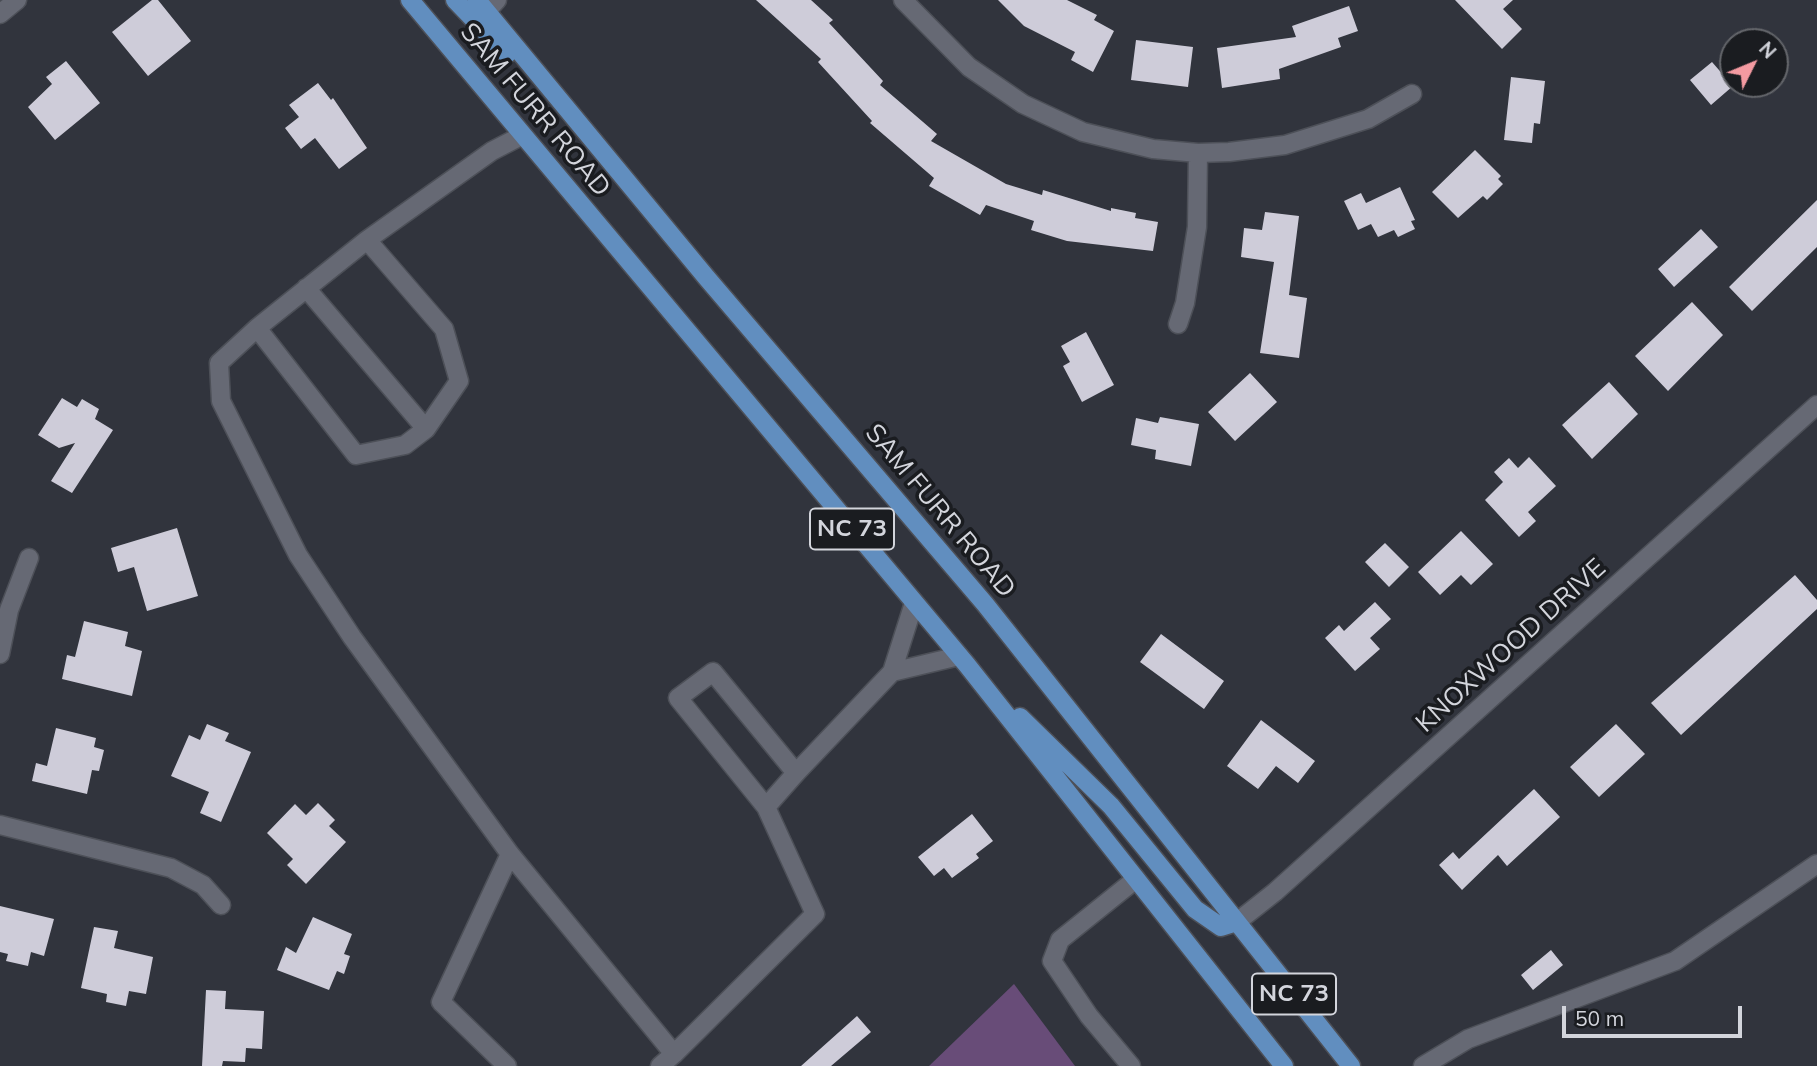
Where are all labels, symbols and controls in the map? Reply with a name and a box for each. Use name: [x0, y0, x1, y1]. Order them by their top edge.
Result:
street label: SAM FURR ROAD: [453, 17, 617, 203]
north arrow: [1719, 28, 1789, 98]
text: N: [1754, 37, 1782, 63]
street label: SAM FURR ROAD: [858, 418, 1022, 604]
road number: NC 73: [810, 508, 894, 550]
street label: KNOXWOOD DRIVE: [1410, 553, 1612, 739]
road number: NC 73: [1252, 974, 1336, 1014]
scale bar: [1565, 992, 1745, 1036]
text: 50 m: [1575, 1005, 1624, 1031]

